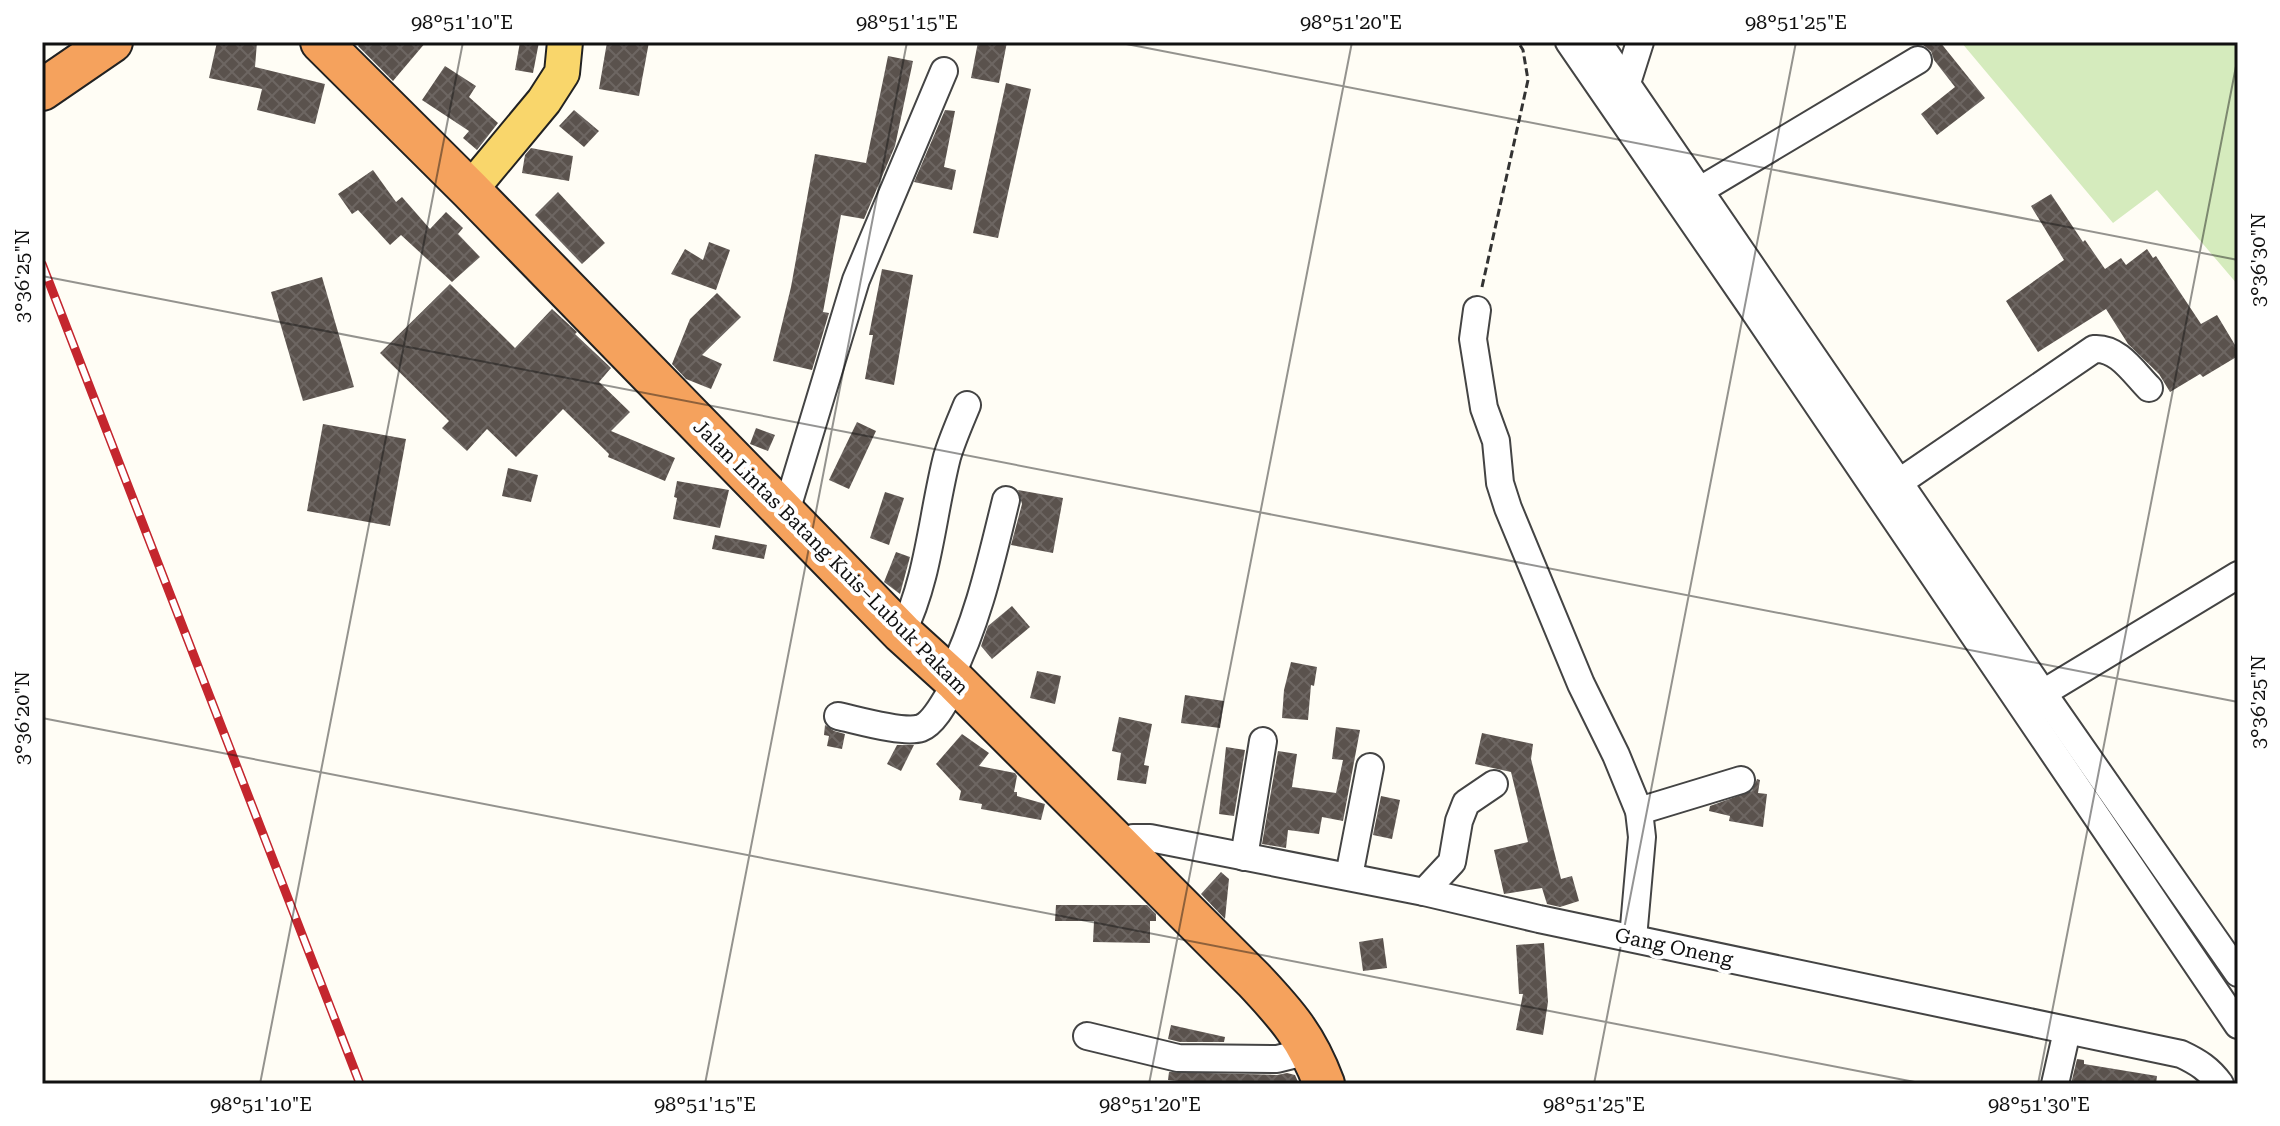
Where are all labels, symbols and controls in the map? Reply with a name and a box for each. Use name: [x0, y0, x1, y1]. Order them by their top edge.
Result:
text: 98°51'10"E: [411, 10, 513, 34]
text: 98°51'15"E: [856, 10, 958, 34]
text: 98°51'20"E: [1300, 10, 1402, 34]
text: 98°51'25"E: [1745, 10, 1847, 34]
text: 3°36'30"N: [2246, 213, 2270, 307]
text: 3°36'25"N: [10, 229, 34, 323]
street label: Jalan Lintas Batang Kuis–Lubuk Pakam: [688, 414, 974, 700]
text: 3°36'25"N: [2246, 655, 2270, 749]
text: 3°36'20"N: [10, 671, 34, 765]
street label: Gang Oneng: [1613, 923, 1736, 971]
text: 98°51'10"E: [210, 1092, 312, 1116]
text: 98°51'15"E: [654, 1092, 756, 1116]
text: 98°51'20"E: [1099, 1092, 1201, 1116]
text: 98°51'25"E: [1543, 1092, 1645, 1116]
text: 98°51'30"E: [1988, 1092, 2090, 1116]

